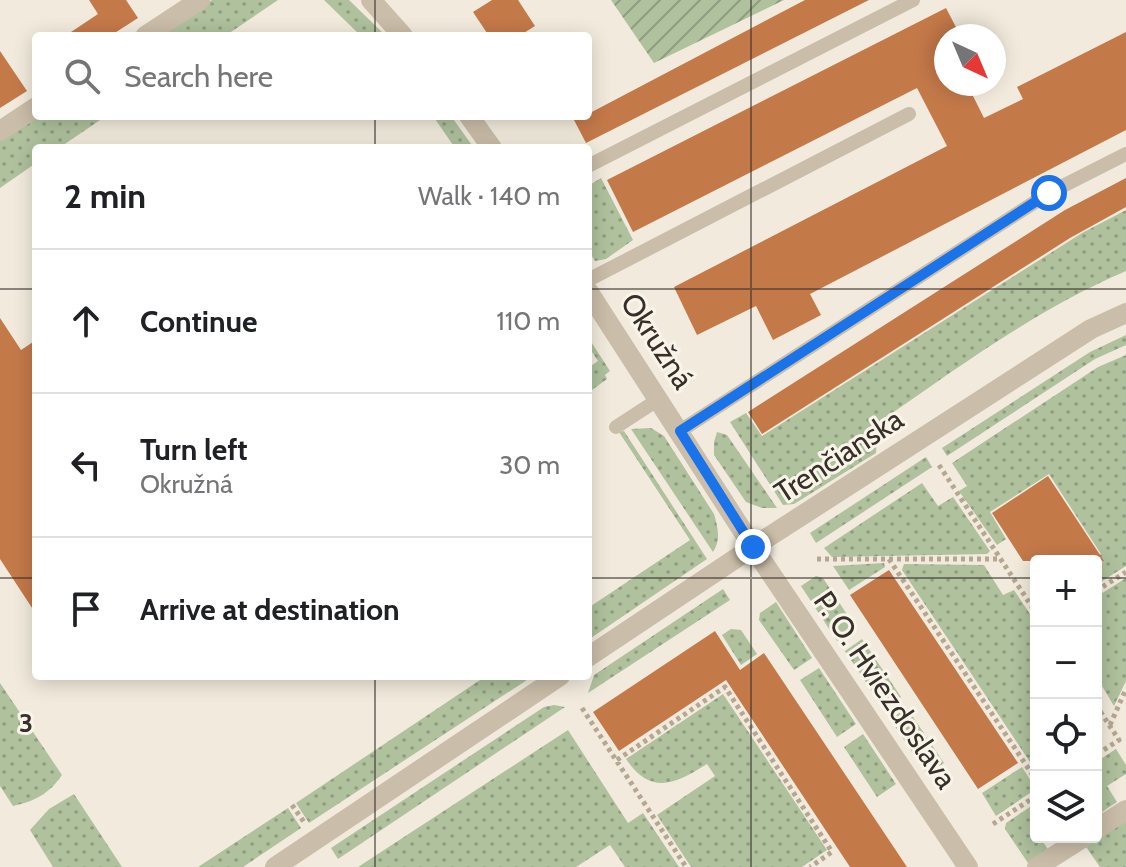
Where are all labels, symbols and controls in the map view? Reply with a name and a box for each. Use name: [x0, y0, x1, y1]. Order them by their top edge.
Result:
north arrow: [934, 24, 1006, 96]
search box: [32, 32, 592, 120]
icon: search: [60, 54, 104, 98]
text: Search here: [124, 58, 273, 95]
text: 2 min: [64, 175, 146, 217]
route start: [1031, 175, 1067, 211]
text: Walk · 140 m: [418, 180, 560, 212]
street label: Okružná: [613, 286, 702, 396]
icon: ahead: [64, 299, 108, 343]
text: Continue: [140, 303, 257, 340]
text: 110 m: [496, 305, 560, 337]
street label: Trenčianska: [767, 400, 910, 511]
text: Turn left: [140, 431, 248, 468]
icon: left: [64, 443, 108, 487]
text: 30 m: [499, 449, 560, 481]
text: Okružná: [140, 468, 233, 500]
route end: [735, 529, 771, 565]
map controls: [1030, 555, 1102, 843]
button: +: [1030, 555, 1102, 627]
street label: P. O. Hviezdoslava: [806, 584, 965, 796]
icon: arrive: [64, 587, 108, 631]
text: Arrive at destination: [140, 591, 400, 628]
button: −: [1030, 627, 1102, 699]
button: locate: [1030, 699, 1102, 771]
text: 3: [19, 707, 33, 739]
button: layers: [1030, 771, 1102, 843]

